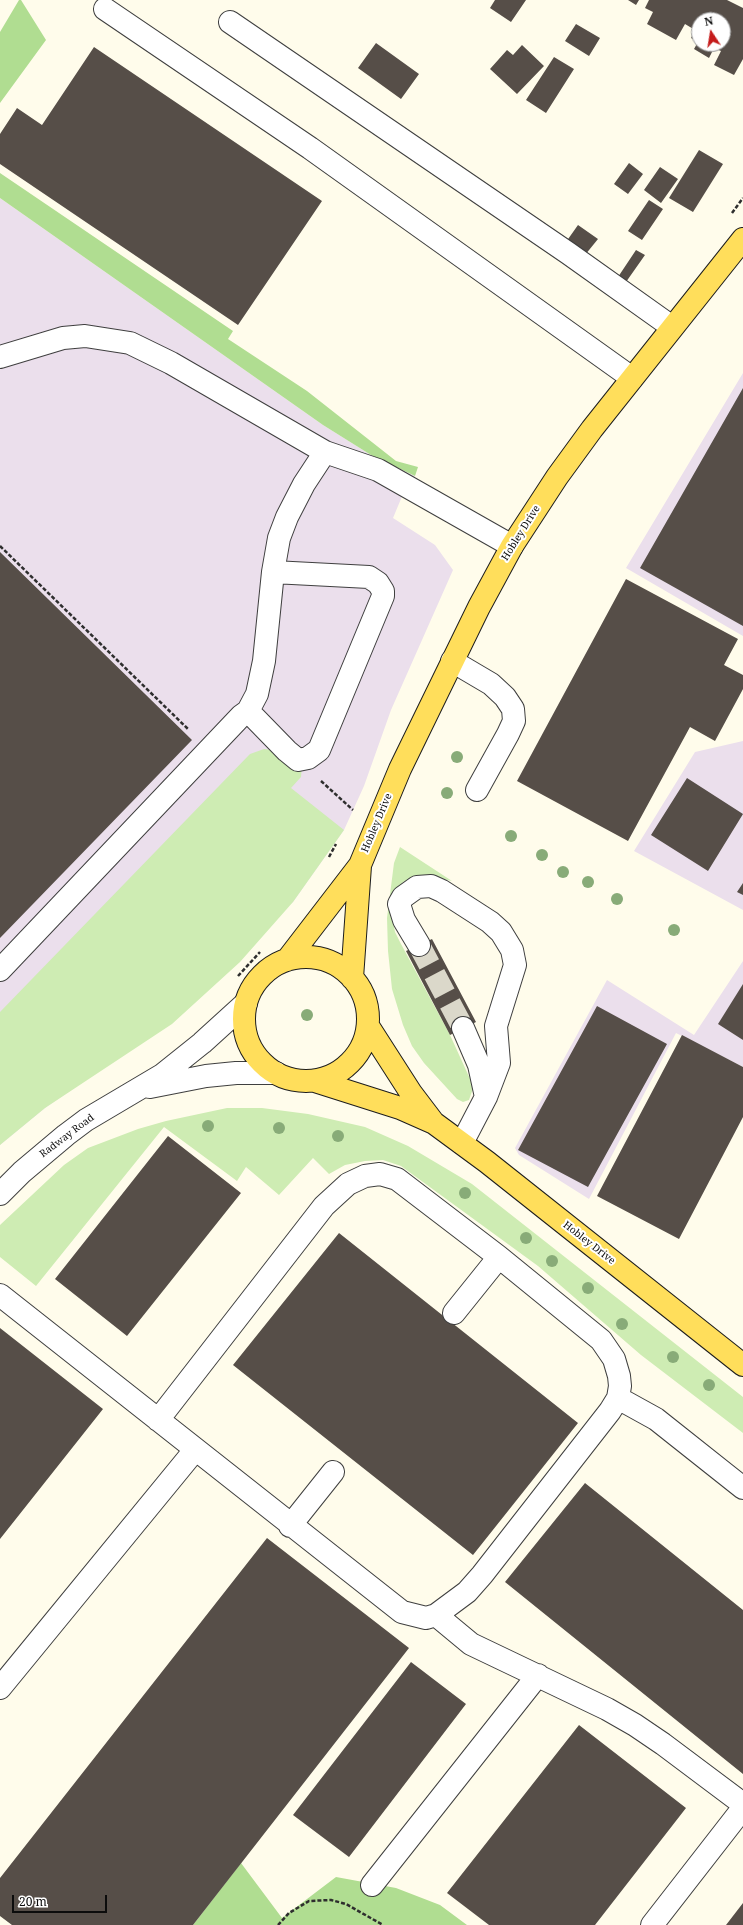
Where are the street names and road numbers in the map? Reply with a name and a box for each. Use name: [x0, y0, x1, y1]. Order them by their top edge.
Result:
street label: Hobley Drive: [499, 503, 543, 563]
street label: Hobley Drive: [359, 792, 395, 854]
street label: Radway Road: [38, 1112, 96, 1160]
street label: Hobley Drive: [561, 1219, 617, 1267]

